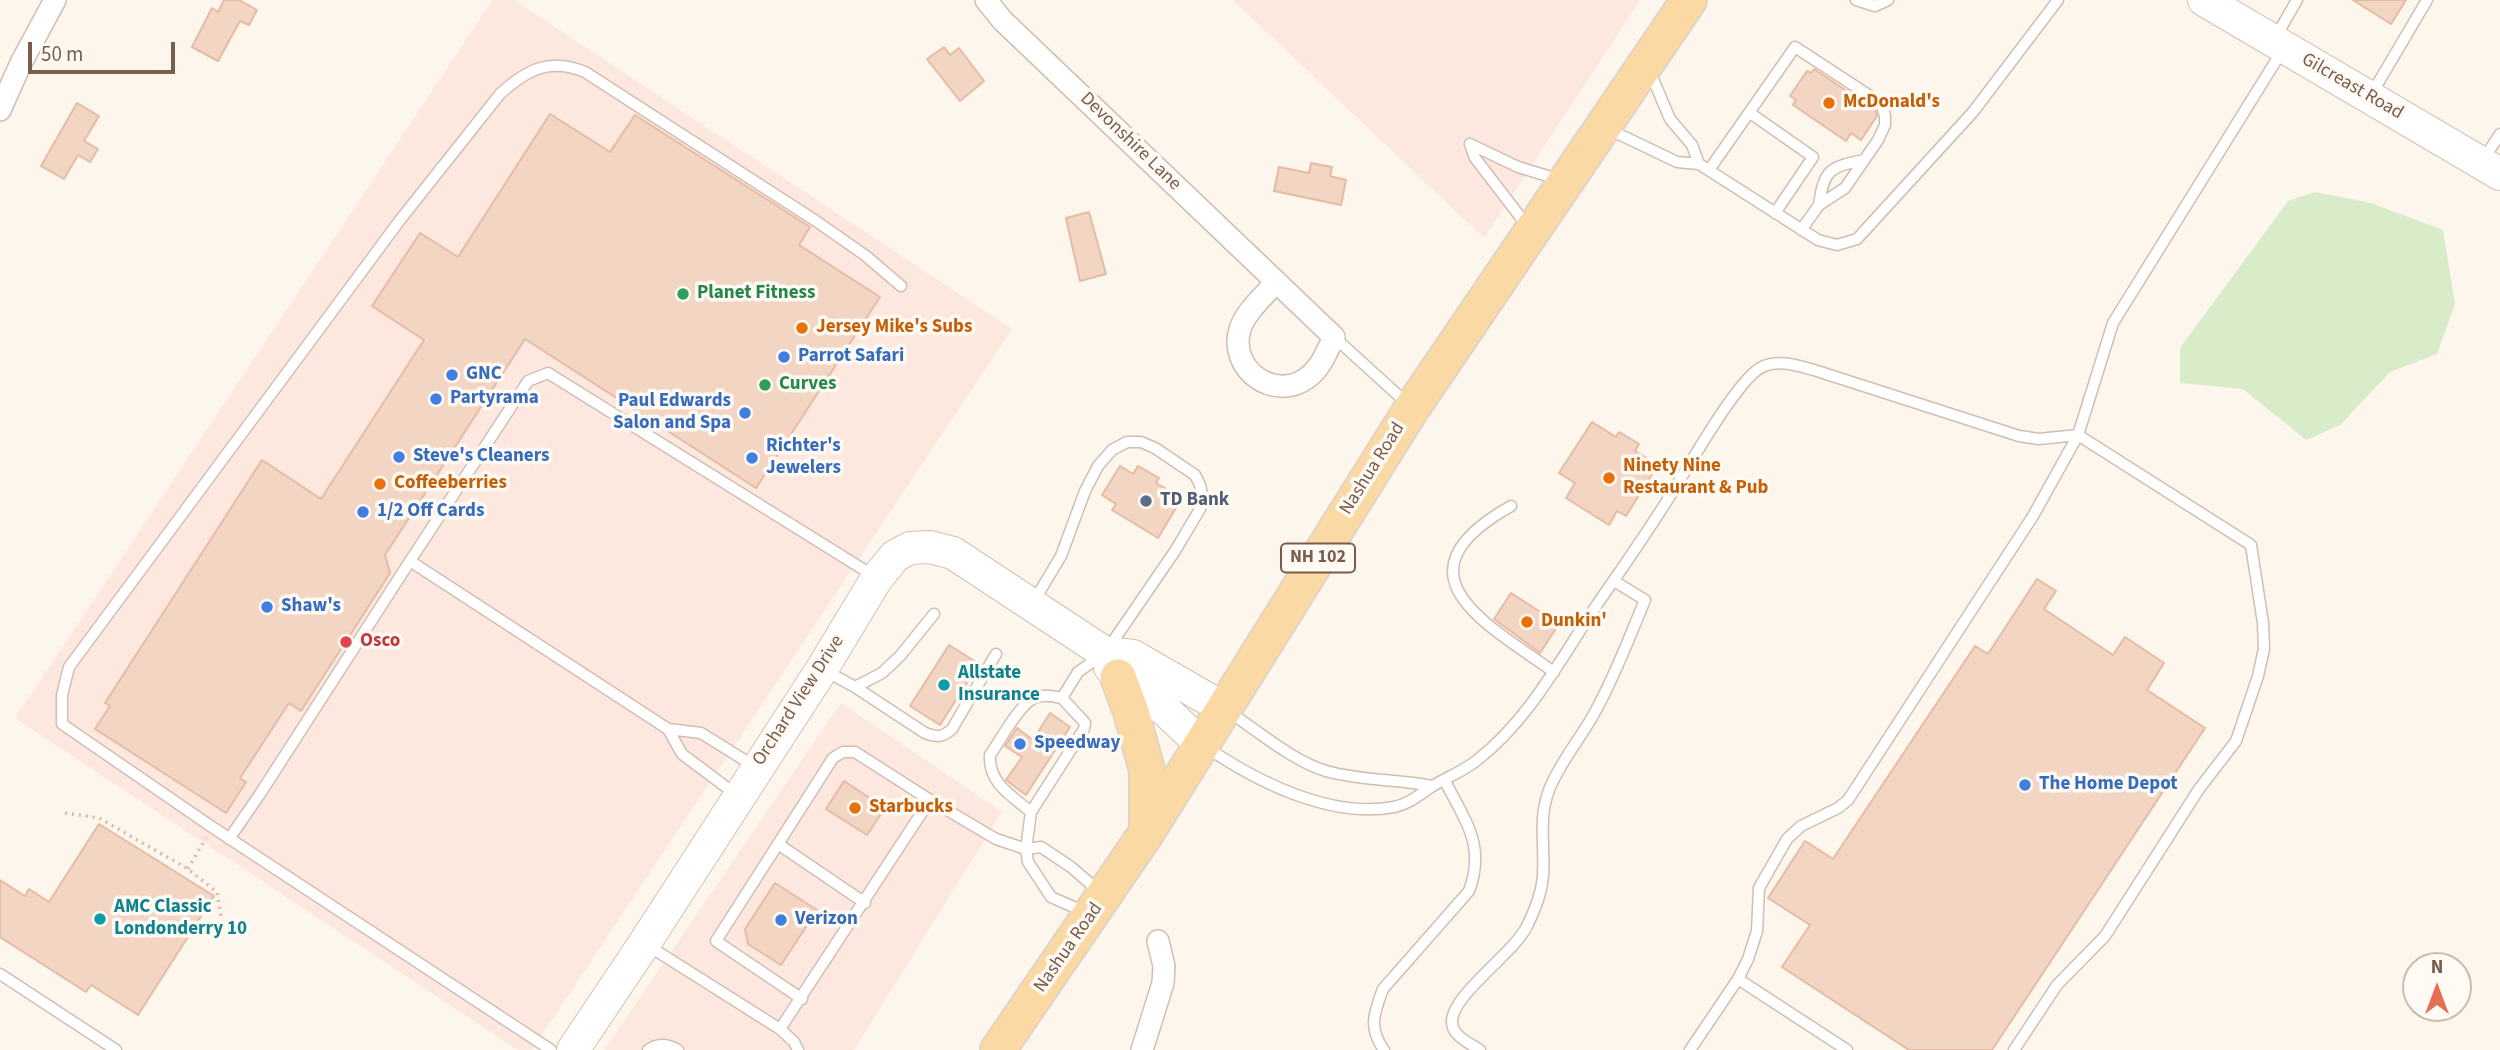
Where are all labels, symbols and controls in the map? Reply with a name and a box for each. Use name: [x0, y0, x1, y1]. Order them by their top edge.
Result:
scale bar: [32, 28, 178, 72]
text: 50 m: [41, 39, 83, 69]
street label: Gilcreast Road: [2297, 49, 2407, 125]
street label: Devonshire Lane: [1075, 88, 1185, 196]
place label: McDonald's: [1843, 92, 1940, 114]
marker: McDonald's: [1821, 95, 1837, 111]
place label: Planet Fitness: [697, 283, 815, 305]
marker: Planet Fitness: [675, 286, 691, 302]
place label: Jersey Mike's Subs: [816, 317, 972, 339]
marker: Jersey Mike's Subs: [794, 320, 810, 336]
place label: Parrot Safari: [798, 346, 904, 368]
marker: Parrot Safari: [776, 349, 792, 365]
place label: GNC: [466, 364, 502, 386]
marker: GNC: [444, 367, 460, 383]
place label: Curves: [779, 374, 836, 396]
marker: Curves: [757, 377, 773, 393]
place label: Partyrama: [450, 388, 539, 410]
marker: Partyrama: [428, 391, 444, 407]
place label: Paul Edwards Salon and Spa: [613, 391, 731, 435]
marker: Paul Edwards Salon and Spa: [737, 405, 753, 421]
street label: Nashua Road: [1336, 419, 1410, 519]
place label: Richter's Jewelers: [766, 436, 841, 480]
place label: Steve's Cleaners: [413, 446, 550, 468]
marker: Steve's Cleaners: [391, 449, 407, 465]
marker: Richter's Jewelers: [744, 450, 760, 466]
place label: Ninety Nine Restaurant & Pub: [1623, 456, 1768, 500]
marker: Ninety Nine Restaurant & Pub: [1601, 470, 1617, 486]
place label: Coffeeberries: [394, 473, 507, 495]
marker: Coffeeberries: [372, 476, 388, 492]
place label: TD Bank: [1160, 490, 1229, 512]
marker: TD Bank: [1138, 493, 1154, 509]
place label: 1/2 Off Cards: [377, 501, 484, 523]
marker: 1/2 Off Cards: [355, 504, 371, 520]
road number: NH 102: [1281, 544, 1355, 572]
place label: Shaw's: [281, 596, 341, 618]
marker: Shaw's: [259, 599, 275, 615]
place label: Dunkin': [1541, 611, 1607, 633]
marker: Dunkin': [1519, 614, 1535, 630]
place label: Osco: [360, 631, 400, 653]
street label: Orchard View Drive: [748, 631, 850, 771]
marker: Osco: [338, 634, 354, 650]
place label: Allstate Insurance: [958, 663, 1040, 707]
marker: Allstate Insurance: [936, 677, 952, 693]
place label: Speedway: [1034, 733, 1120, 755]
marker: Speedway: [1012, 736, 1028, 752]
place label: The Home Depot: [2039, 774, 2177, 796]
marker: The Home Depot: [2017, 777, 2033, 793]
place label: Starbucks: [869, 797, 953, 819]
marker: Starbucks: [847, 800, 863, 816]
place label: AMC Classic Londonderry 10: [114, 897, 247, 941]
street label: Nashua Road: [1030, 899, 1108, 997]
place label: Verizon: [795, 909, 858, 931]
marker: AMC Classic Londonderry 10: [92, 911, 108, 927]
marker: Verizon: [773, 912, 789, 928]
north arrow: [2402, 952, 2472, 1022]
text: N: [2431, 954, 2443, 981]

